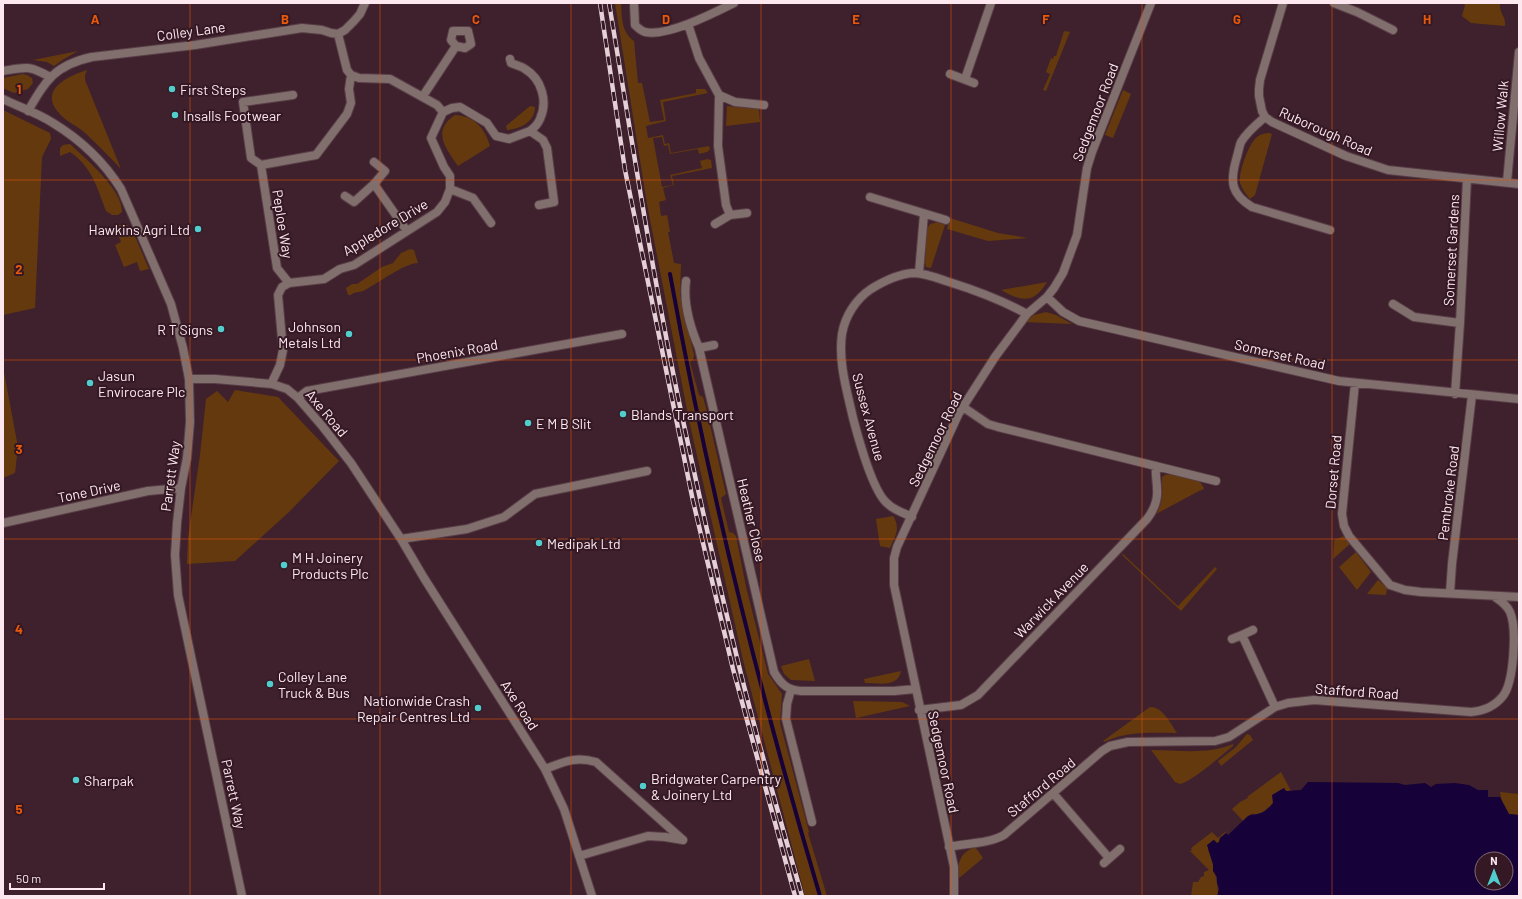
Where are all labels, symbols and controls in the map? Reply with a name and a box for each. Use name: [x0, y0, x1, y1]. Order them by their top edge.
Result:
text: A: [91, 11, 100, 27]
text: B: [281, 11, 289, 27]
text: C: [472, 11, 480, 27]
text: D: [662, 11, 670, 27]
text: E: [852, 11, 860, 27]
text: F: [1042, 11, 1050, 27]
text: G: [1233, 11, 1241, 27]
text: H: [1423, 11, 1431, 27]
street label: Colley Lane: [156, 18, 226, 44]
street label: Sedgemoor Road: [1068, 60, 1122, 164]
street label: Willow Walk: [1488, 80, 1512, 152]
text: 1: [17, 81, 21, 97]
place label: First Steps: [180, 81, 246, 98]
marker: First Steps: [167, 84, 177, 94]
street label: Ruborough Road: [1277, 103, 1375, 159]
place label: Insalls Footwear: [183, 107, 281, 124]
marker: Insalls Footwear: [170, 110, 180, 120]
street label: Peploe Way: [269, 188, 297, 260]
street label: Somerset Gardens: [1440, 193, 1462, 306]
street label: Appledore Drive: [339, 195, 431, 259]
place label: Hawkins Agri Ltd: [89, 221, 190, 238]
marker: Hawkins Agri Ltd: [193, 224, 203, 234]
text: 2: [15, 261, 23, 277]
place label: Johnson Metals Ltd: [278, 318, 341, 351]
place label: R T Signs: [157, 321, 213, 338]
marker: R T Signs: [216, 324, 226, 334]
marker: Johnson Metals Ltd: [344, 329, 354, 339]
street label: Phoenix Road: [415, 335, 499, 367]
street label: Somerset Road: [1233, 335, 1327, 373]
place label: Jasun Envirocare Plc: [98, 367, 185, 400]
street label: Sussex Avenue: [849, 371, 889, 463]
marker: Jasun Envirocare Plc: [85, 378, 95, 388]
street label: Axe Road: [302, 386, 352, 440]
street label: Sedgemoor Road: [905, 389, 965, 489]
place label: Blands Transport: [631, 406, 734, 423]
marker: Blands Transport: [618, 409, 628, 419]
place label: E M B Slit: [536, 415, 592, 432]
marker: E M B Slit: [523, 418, 533, 428]
street label: Dorset Road: [1321, 434, 1345, 510]
street label: Parrett Way: [157, 439, 183, 512]
text: 3: [15, 441, 23, 457]
street label: Pembroke Road: [1434, 445, 1462, 541]
street label: Tone Drive: [56, 476, 122, 506]
street label: Heather Close: [734, 477, 770, 563]
place label: Medipak Ltd: [547, 535, 621, 552]
marker: Medipak Ltd: [534, 538, 544, 548]
place label: M H Joinery Products Plc: [292, 549, 369, 582]
street label: Warwick Avenue: [1010, 558, 1092, 642]
marker: M H Joinery Products Plc: [279, 560, 289, 570]
text: 4: [15, 621, 23, 637]
place label: Colley Lane Truck & Bus: [278, 668, 350, 701]
street label: Axe Road: [498, 677, 542, 733]
marker: Colley Lane Truck & Bus: [265, 679, 275, 689]
street label: Stafford Road: [1315, 680, 1399, 702]
place label: Nationwide Crash Repair Centres Ltd: [357, 692, 470, 725]
marker: Nationwide Crash Repair Centres Ltd: [473, 703, 483, 713]
street label: Sedgemoor Road: [925, 709, 963, 815]
street label: Stafford Road: [1003, 754, 1079, 820]
street label: Parrett Way: [218, 757, 250, 831]
place label: Bridgwater Carpentry & Joinery Ltd: [651, 770, 782, 803]
place label: Sharpak: [84, 772, 134, 789]
marker: Sharpak: [71, 775, 81, 785]
marker: Bridgwater Carpentry & Joinery Ltd: [638, 781, 648, 791]
text: 5: [15, 801, 23, 817]
north arrow: [1474, 851, 1514, 891]
text: N: [1490, 854, 1498, 867]
scale bar: [10, 865, 104, 891]
text: 50 m: [16, 871, 41, 885]

